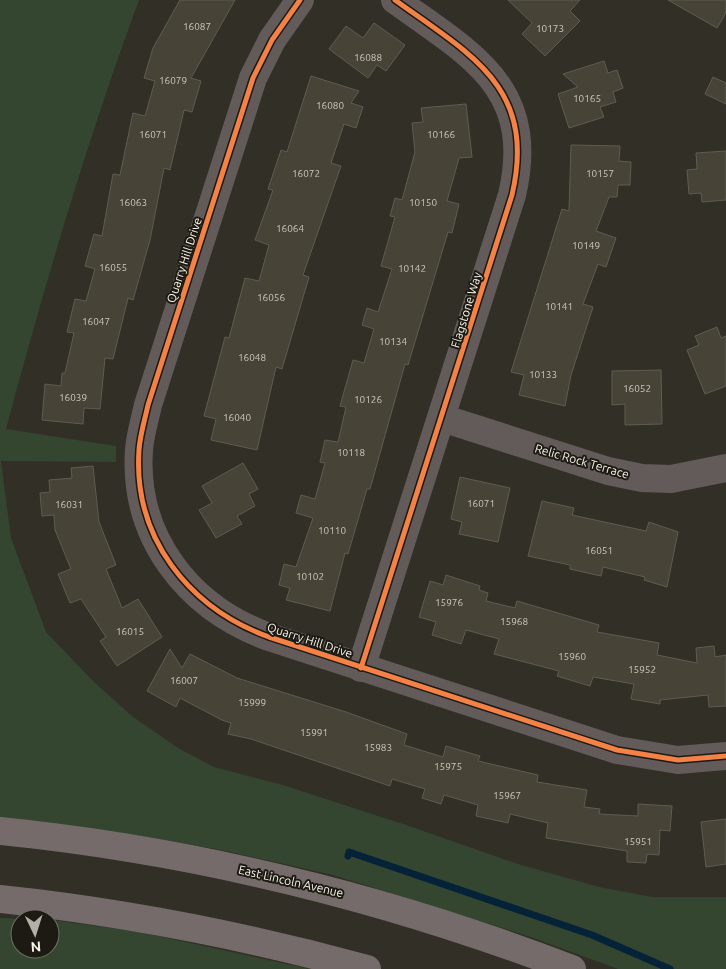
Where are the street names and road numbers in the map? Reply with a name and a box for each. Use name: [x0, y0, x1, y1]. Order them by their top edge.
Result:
street label: Quarry Hill Drive: [164, 216, 204, 304]
street label: Flagstone Way: [448, 270, 484, 349]
street label: Relic Rock Terrace: [533, 441, 631, 481]
street label: Quarry Hill Drive: [266, 620, 354, 660]
street label: East Lincoln Avenue: [237, 863, 345, 899]

